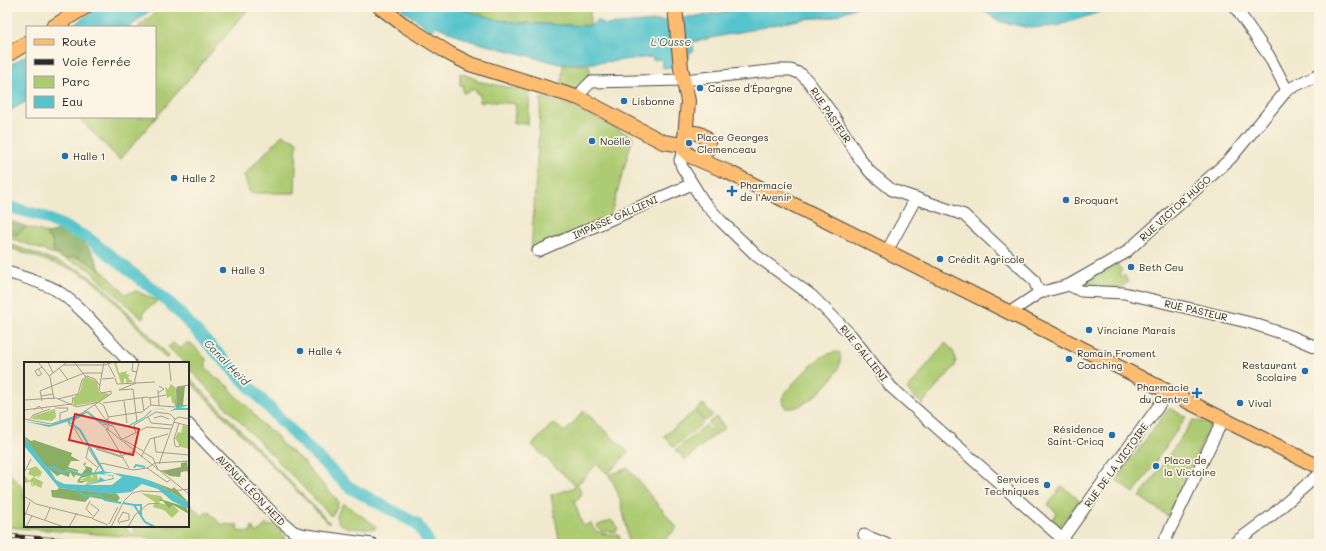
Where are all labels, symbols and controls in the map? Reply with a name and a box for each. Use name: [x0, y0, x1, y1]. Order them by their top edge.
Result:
legend: [26, 26, 156, 118]
text: Route: [62, 33, 96, 49]
water label: L'Ousse: [651, 34, 691, 49]
text: Voie ferrée: [62, 53, 131, 69]
text: Parc: [62, 73, 90, 89]
place label: Caisse d'Épargne: [708, 81, 793, 95]
marker: Caisse d'Épargne: [695, 83, 705, 93]
street label: RUE PASTEUR: [807, 84, 855, 146]
text: Eau: [62, 93, 83, 109]
place label: Lisbonne: [632, 94, 675, 108]
marker: Lisbonne: [619, 96, 629, 106]
place label: Place Georges Clemenceau: [697, 130, 769, 156]
place label: Noëlle: [600, 134, 631, 148]
marker: Noëlle: [587, 136, 597, 146]
marker: Place Georges Clemenceau: [684, 138, 694, 148]
place label: Halle 1: [73, 149, 105, 163]
marker: Halle 1: [60, 151, 70, 161]
place label: Halle 2: [182, 171, 215, 185]
street label: RUE VICTOR HUGO: [1136, 172, 1214, 244]
marker: Halle 2: [169, 173, 179, 183]
place label: Pharmacie de l'Avenir: [740, 178, 792, 204]
marker: Pharmacie de l'Avenir: [727, 186, 737, 196]
street label: IMPASSE GALLIENI: [570, 192, 660, 242]
place label: Broquart: [1074, 193, 1119, 207]
marker: Broquart: [1061, 195, 1071, 205]
place label: Crédit Agricole: [948, 252, 1025, 266]
marker: Crédit Agricole: [935, 254, 945, 264]
place label: Beth Ceu: [1139, 260, 1183, 274]
marker: Beth Ceu: [1126, 262, 1136, 272]
place label: Halle 3: [231, 263, 265, 277]
marker: Halle 3: [218, 265, 228, 275]
street label: RUE PASTEUR: [1163, 296, 1229, 324]
street label: RUE GALLIENI: [837, 322, 891, 385]
place label: Vinciane Marais: [1097, 323, 1176, 337]
marker: Vinciane Marais: [1084, 325, 1094, 335]
water label: Canal Heïd: [201, 336, 254, 389]
place label: Halle 4: [308, 344, 342, 358]
marker: Halle 4: [295, 346, 305, 356]
place label: Romain Froment Coaching: [1077, 346, 1156, 372]
marker: Romain Froment Coaching: [1064, 354, 1074, 364]
place label: Restaurant Scolaire: [1242, 358, 1297, 384]
inset map: [24, 362, 189, 527]
marker: Restaurant Scolaire: [1300, 366, 1310, 376]
place label: Pharmacie du Centre: [1137, 380, 1189, 406]
marker: Pharmacie du Centre: [1192, 388, 1202, 398]
place label: Vival: [1248, 396, 1272, 410]
marker: Vival: [1235, 398, 1245, 408]
street label: RUE DE LA VICTOIRE: [1081, 420, 1152, 510]
place label: Résidence Saint-Cricq: [1047, 422, 1104, 448]
marker: Résidence Saint-Cricq: [1107, 430, 1117, 440]
street label: AVENUE LÉON HEID: [213, 451, 289, 529]
place label: Place de la Victoire: [1164, 453, 1216, 479]
marker: Place de la Victoire: [1151, 461, 1161, 471]
place label: Services Techniques: [984, 472, 1039, 498]
marker: Services Techniques: [1042, 480, 1052, 490]

